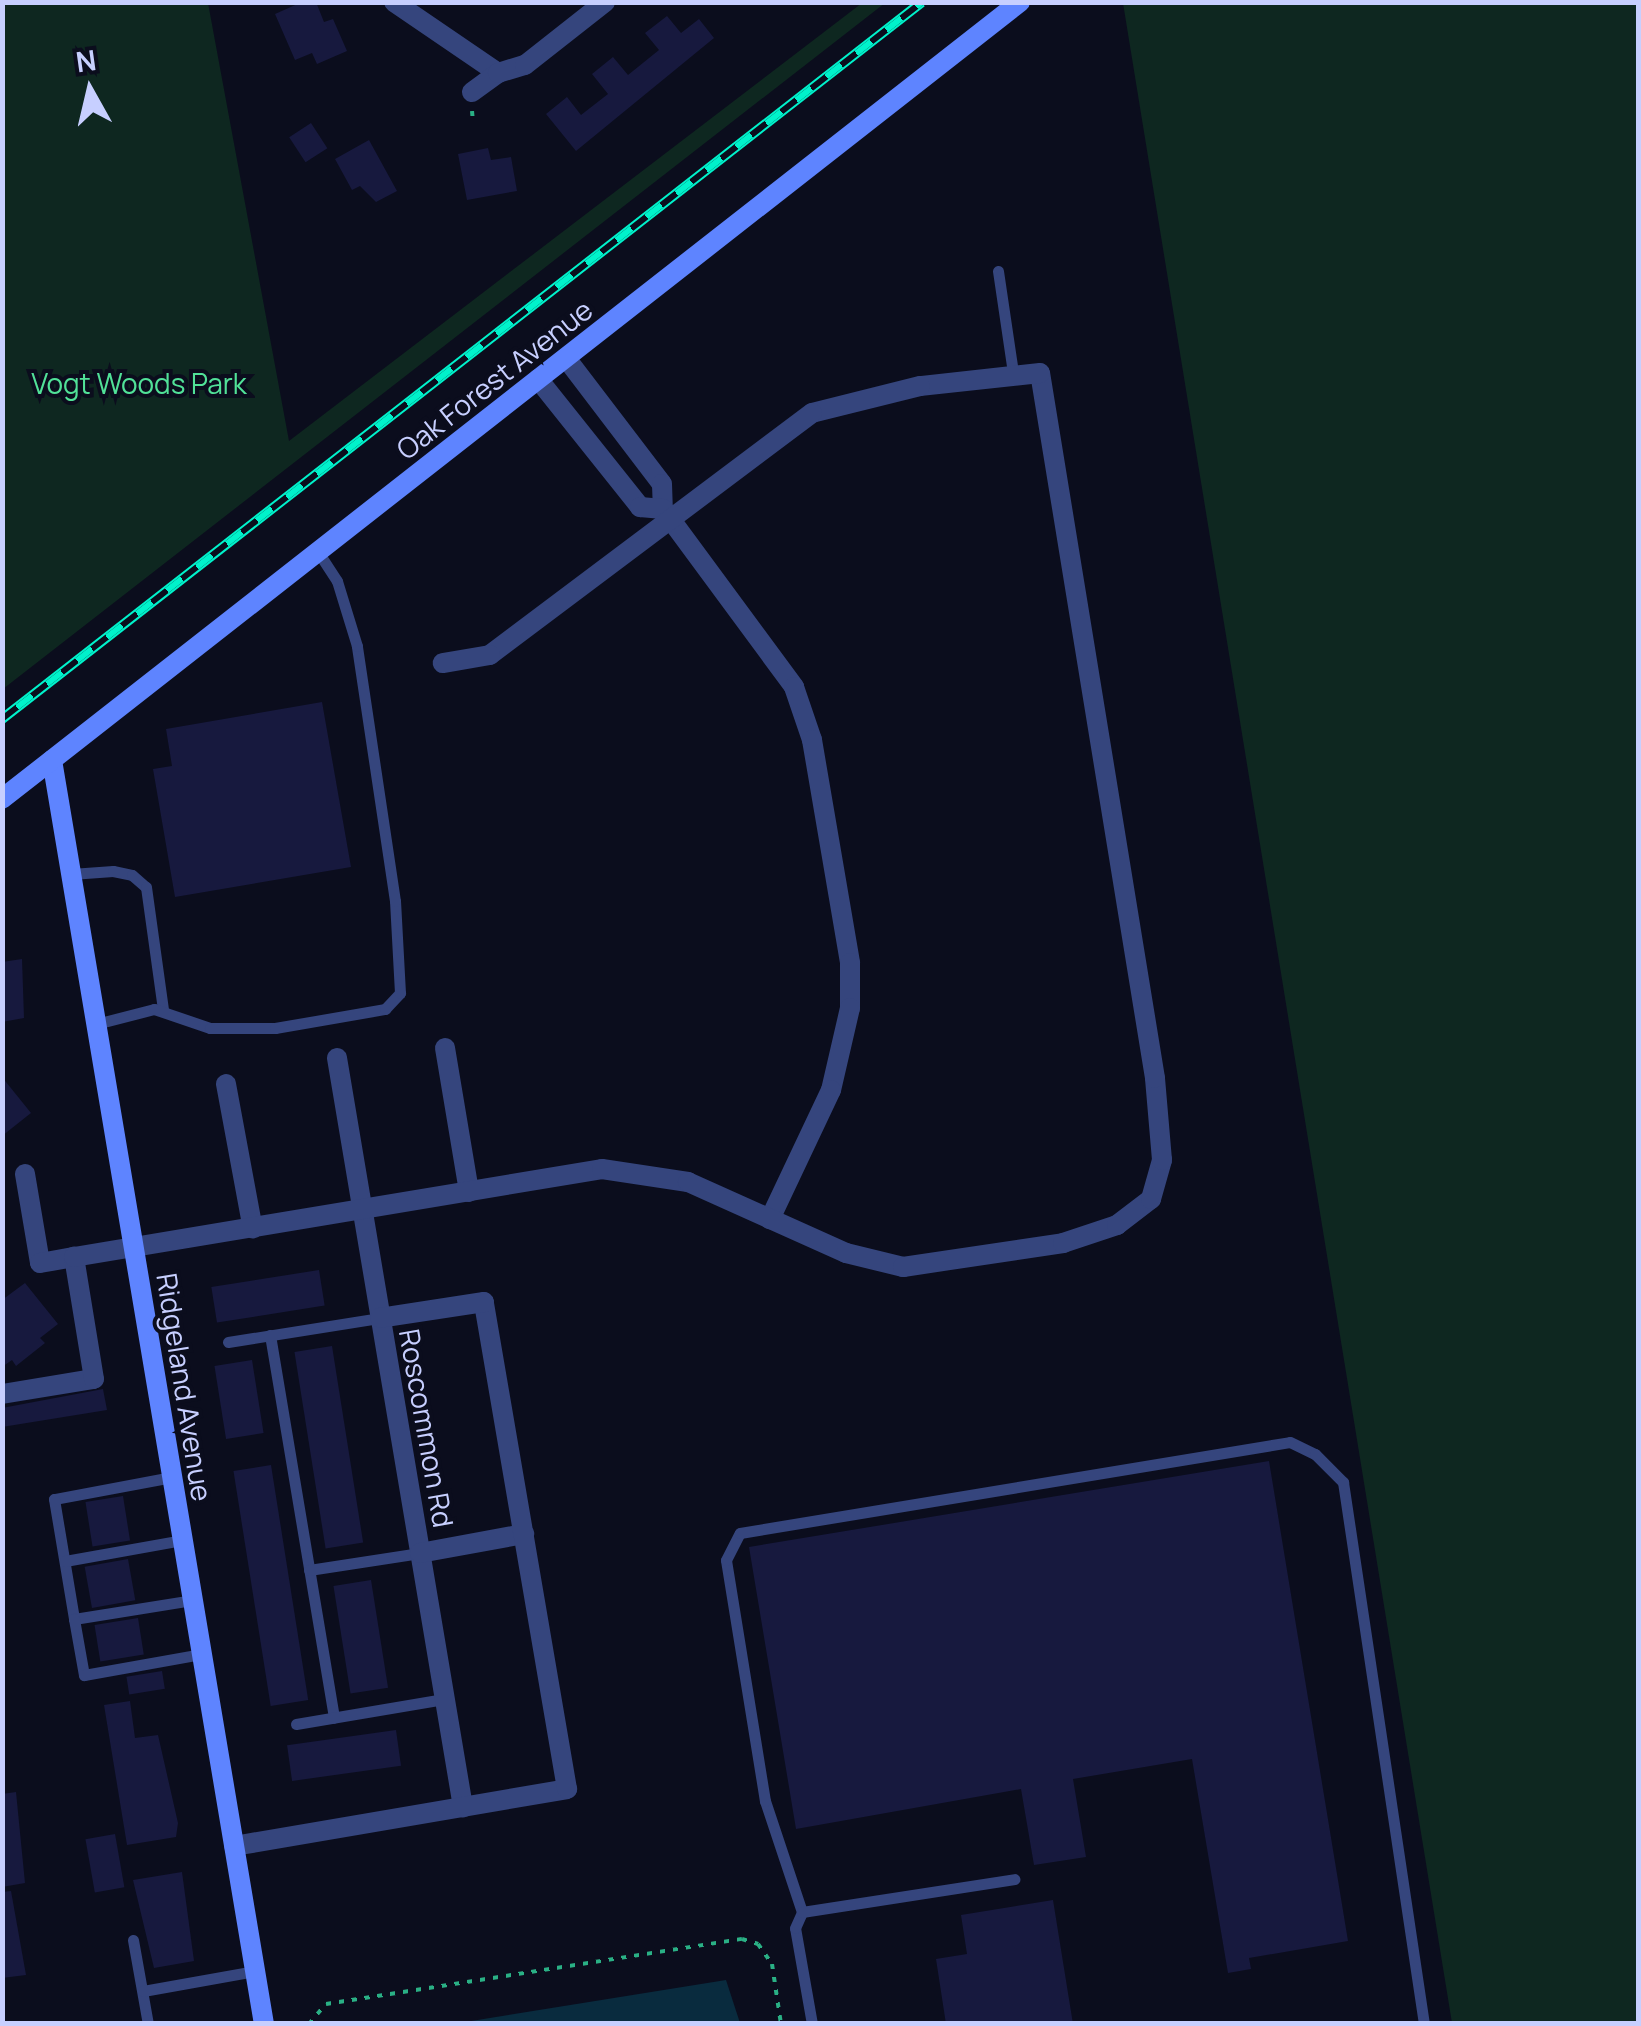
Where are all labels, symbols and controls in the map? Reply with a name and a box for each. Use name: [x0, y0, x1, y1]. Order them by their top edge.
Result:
north arrow: [40, 40, 140, 140]
text: N: [73, 40, 98, 81]
street label: Oak Forest Avenue: [389, 292, 599, 466]
park label: Vogt Woods Park: [31, 366, 247, 400]
street label: Ridgeland Avenue: [150, 1271, 220, 1503]
street label: Roscommon Rd: [393, 1326, 461, 1530]

